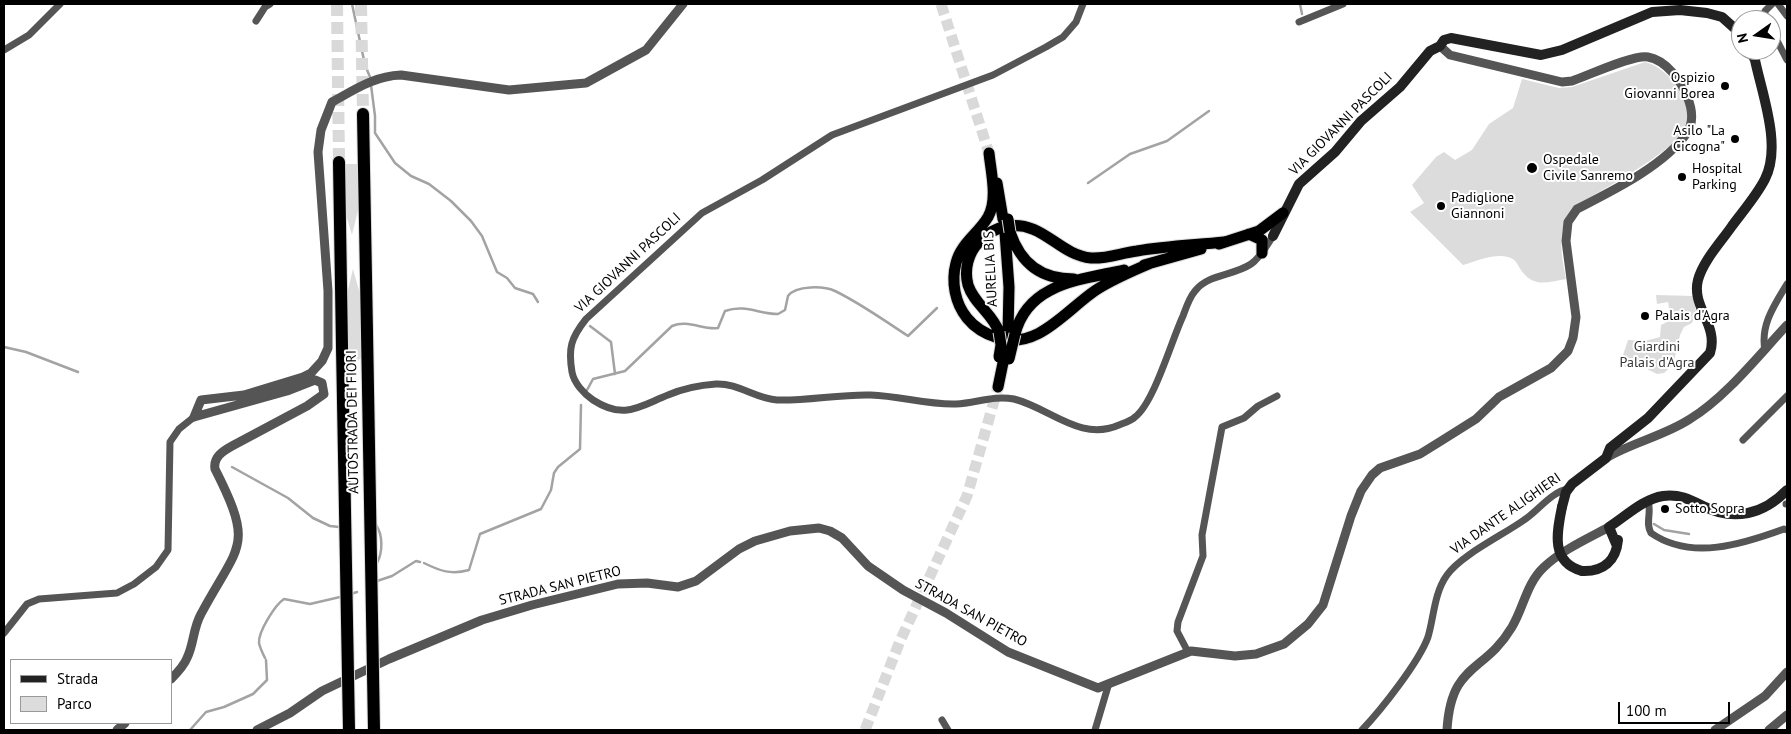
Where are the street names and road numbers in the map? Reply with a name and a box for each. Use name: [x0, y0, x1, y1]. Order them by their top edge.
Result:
street label: VIA GIOVANNI PASCOLI: [1286, 69, 1396, 179]
street label: VIA GIOVANNI PASCOLI: [571, 209, 685, 317]
street label: AURELIA BIS: [981, 231, 1001, 307]
street label: AUTOSTRADA DEI FIORI: [343, 350, 363, 494]
street label: VIA DANTE ALIGHIERI: [1448, 470, 1564, 558]
street label: STRADA SAN PIETRO: [497, 563, 623, 609]
street label: STRADA SAN PIETRO: [912, 575, 1030, 651]

